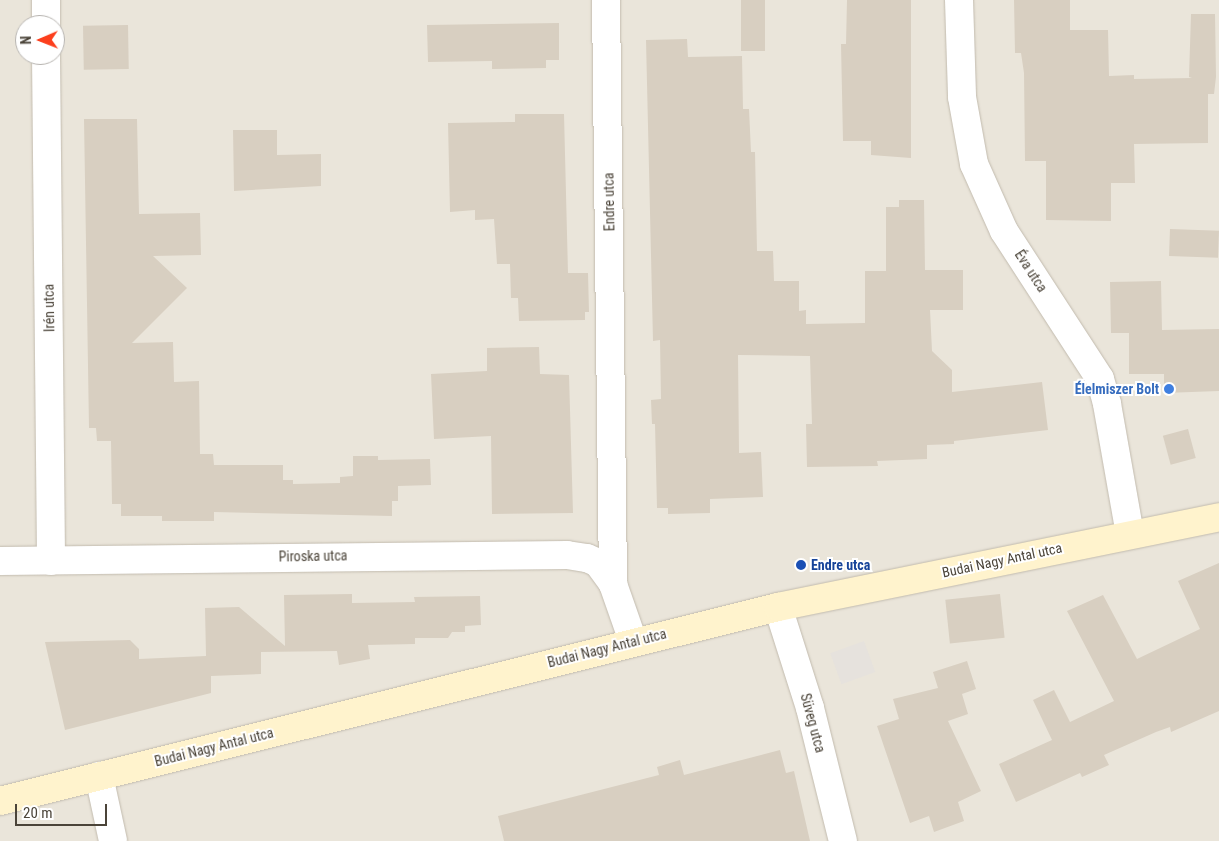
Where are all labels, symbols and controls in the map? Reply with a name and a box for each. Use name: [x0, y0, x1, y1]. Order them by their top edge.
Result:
north arrow: [15, 15, 65, 65]
text: N: [18, 36, 34, 45]
street label: Endre utca: [600, 173, 618, 231]
street label: Éva utca: [1011, 247, 1051, 295]
street label: Irén utca: [40, 284, 58, 332]
place label: Élelmiszer Bolt: [1075, 381, 1159, 397]
marker: Élelmiszer Bolt: [1163, 383, 1175, 395]
street label: Budai Nagy Antal utca: [941, 539, 1063, 581]
street label: Piroska utca: [278, 547, 348, 565]
place label: Endre utca: [811, 557, 870, 573]
marker: Endre utca: [795, 559, 807, 571]
street label: Budai Nagy Antal utca: [546, 625, 668, 671]
street label: Süveg utca: [797, 692, 829, 754]
street label: Budai Nagy Antal utca: [153, 724, 275, 770]
scale bar: [18, 794, 110, 826]
text: 20 m: [23, 804, 53, 822]

